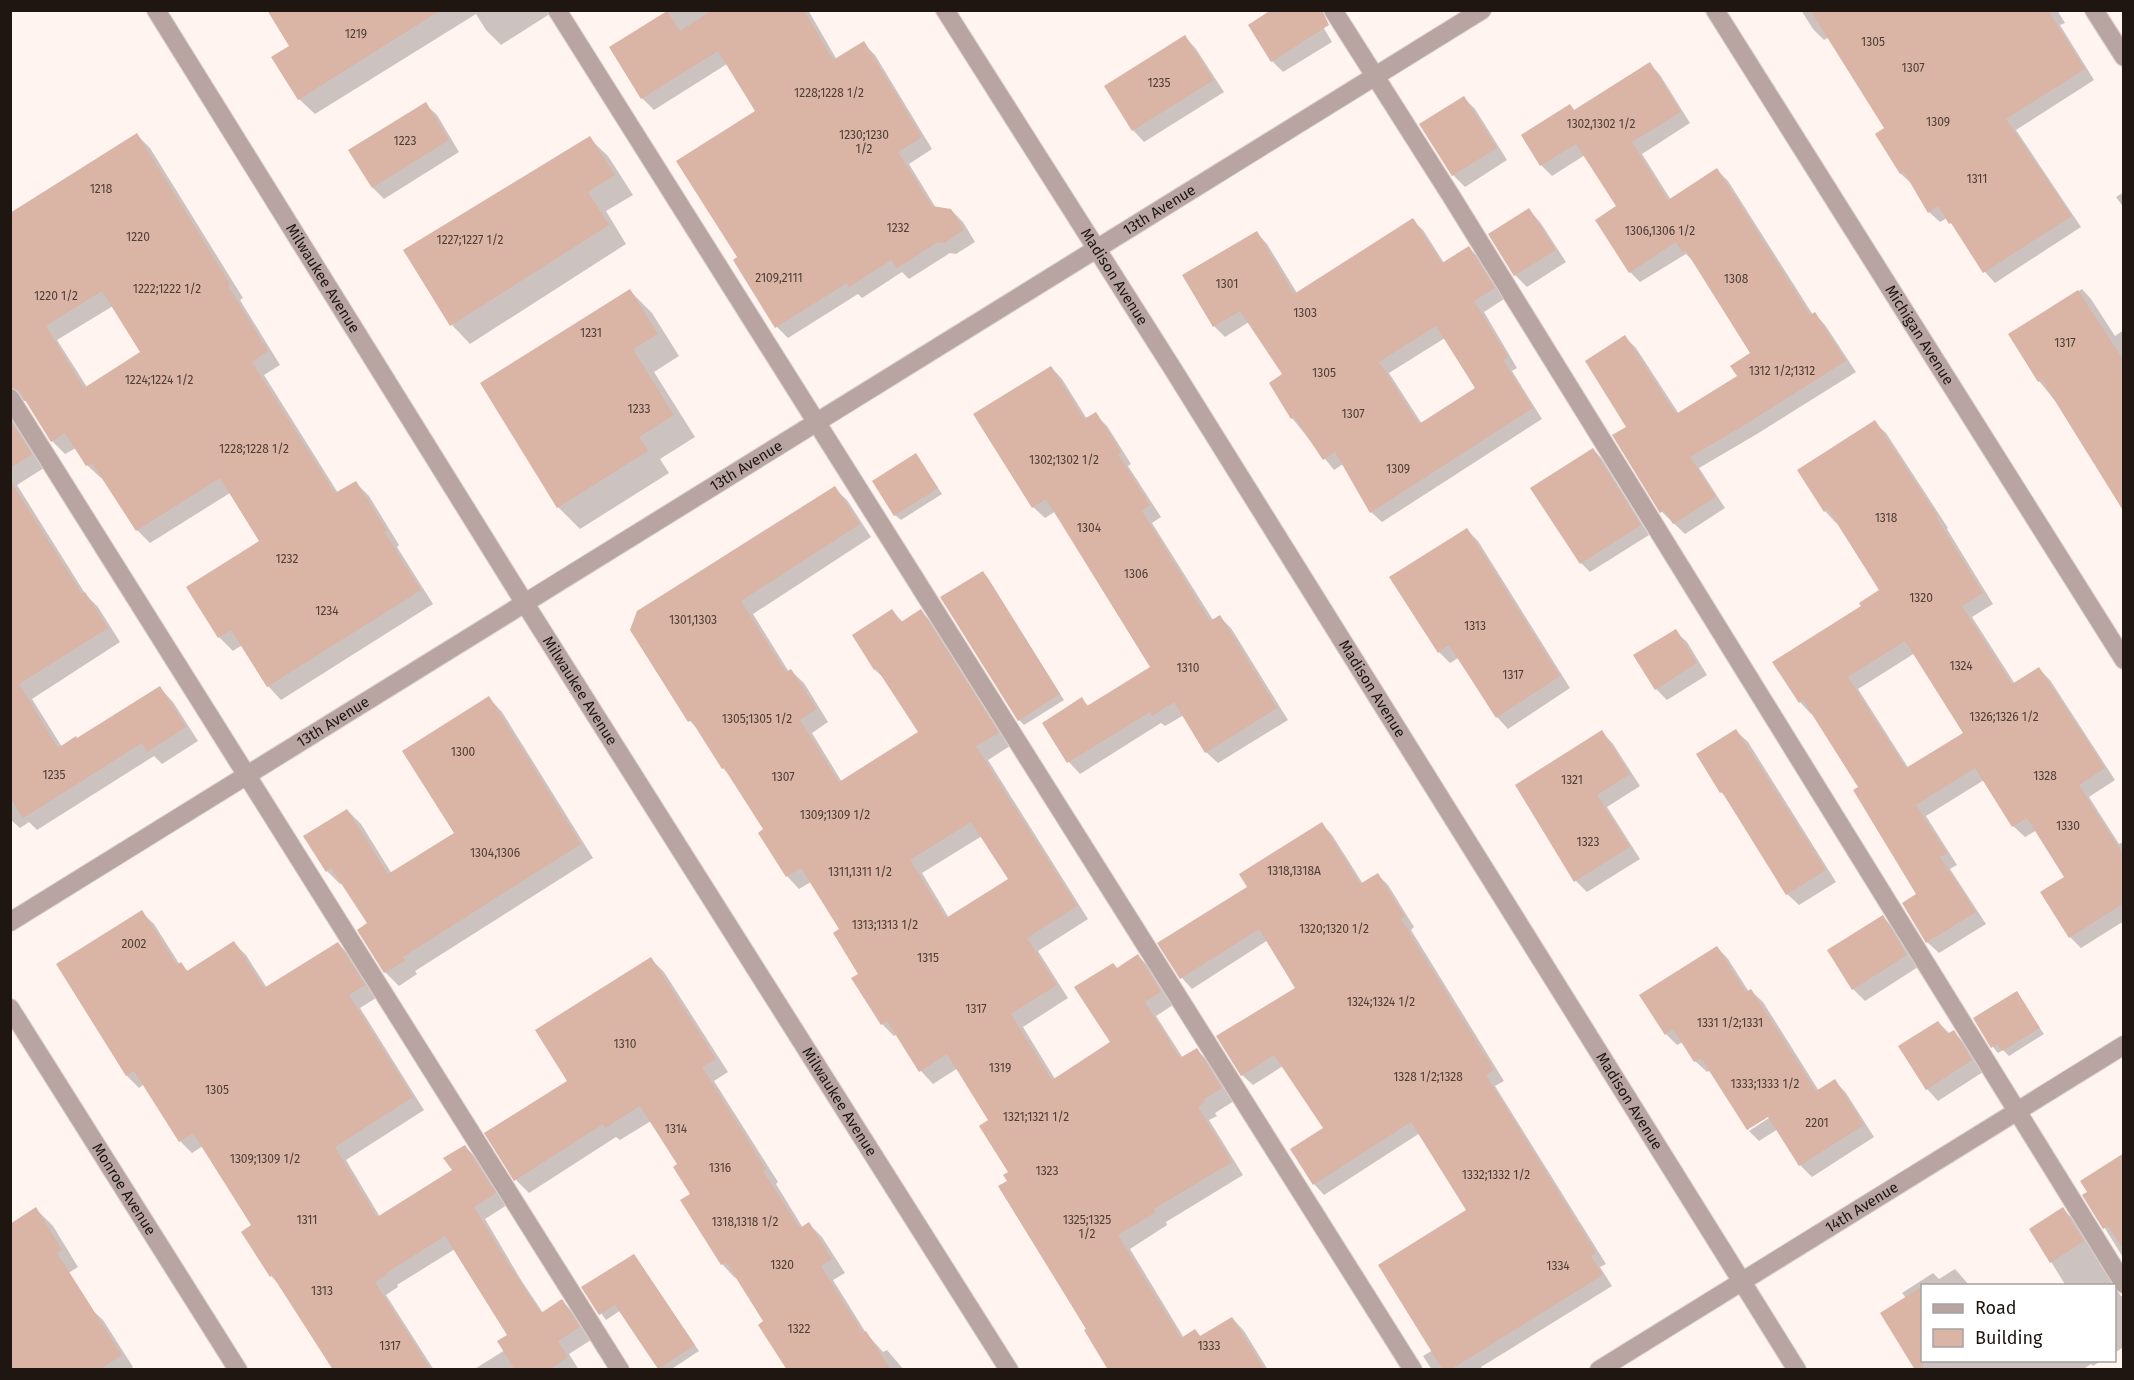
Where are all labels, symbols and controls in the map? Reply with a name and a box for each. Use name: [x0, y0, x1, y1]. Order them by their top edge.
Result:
house number: 1219: [345, 27, 367, 41]
house number: 1305: [1861, 35, 1885, 49]
house number: 1307: [1902, 61, 1924, 75]
house number: 1235: [1147, 76, 1171, 90]
house number: 1228;1228 1/2: [794, 86, 864, 100]
house number: 1309: [1926, 115, 1950, 129]
house number: 1302,1302 1/2: [1566, 117, 1636, 131]
house number: 1230;1230 1/2: [839, 128, 889, 156]
house number: 1223: [393, 134, 417, 148]
house number: 1311: [1966, 172, 1988, 186]
street label: 13th Avenue: [1120, 181, 1199, 239]
house number: 1218: [90, 182, 113, 196]
street label: Milwaukee Avenue: [282, 220, 364, 336]
house number: 1232: [887, 221, 909, 235]
house number: 1306,1306 1/2: [1625, 224, 1695, 238]
street label: Madison Avenue: [1077, 225, 1152, 329]
house number: 1220: [126, 230, 150, 244]
house number: 1227;1227 1/2: [436, 233, 504, 247]
house number: 2109,2111: [755, 271, 803, 285]
house number: 1308: [1724, 272, 1749, 286]
house number: 1301: [1216, 277, 1238, 291]
house number: 1222;1222 1/2: [133, 282, 201, 296]
street label: Michigan Avenue: [1881, 282, 1958, 388]
house number: 1220 1/2: [34, 289, 78, 303]
house number: 1303: [1293, 306, 1317, 320]
house number: 1231: [580, 326, 602, 340]
house number: 1317: [2054, 336, 2076, 350]
house number: 1312 1/2;1312: [1749, 364, 1815, 378]
house number: 1305: [1312, 366, 1336, 380]
house number: 1224;1224 1/2: [125, 373, 193, 387]
house number: 1233: [627, 402, 651, 416]
house number: 1307: [1342, 407, 1364, 421]
street label: 13th Avenue: [707, 437, 786, 495]
house number: 1228;1228 1/2: [219, 442, 289, 456]
house number: 1302;1302 1/2: [1029, 453, 1099, 467]
house number: 1309: [1386, 462, 1410, 476]
house number: 1318: [1875, 511, 1898, 525]
house number: 1304: [1077, 521, 1102, 535]
house number: 1232: [276, 552, 298, 566]
house number: 1306: [1124, 567, 1148, 581]
house number: 1320: [1909, 591, 1933, 605]
house number: 1234: [315, 604, 339, 618]
house number: 1301,1303: [669, 613, 717, 627]
house number: 1313: [1464, 619, 1486, 633]
street label: Milwaukee Avenue: [539, 633, 621, 749]
street label: Madison Avenue: [1335, 637, 1409, 741]
house number: 1324: [1949, 659, 1973, 673]
house number: 1310: [1177, 661, 1200, 675]
house number: 1317: [1502, 668, 1524, 682]
street label: 13th Avenue: [293, 693, 373, 751]
house number: 1326;1326 1/2: [1969, 710, 2039, 724]
house number: 1305;1305 1/2: [722, 712, 792, 726]
house number: 1300: [451, 745, 476, 759]
house number: 1235: [42, 768, 66, 782]
house number: 1328: [2033, 769, 2057, 783]
house number: 1307: [772, 770, 794, 784]
house number: 1321: [1561, 773, 1583, 787]
house number: 1309;1309 1/2: [800, 808, 870, 822]
house number: 1330: [2056, 819, 2080, 833]
house number: 1323: [1577, 835, 1599, 849]
house number: 1304,1306: [470, 846, 520, 860]
house number: 1318,1318A: [1267, 864, 1321, 878]
house number: 1311,1311 1/2: [828, 865, 892, 879]
house number: 1313;1313 1/2: [852, 918, 918, 932]
house number: 1320;1320 1/2: [1299, 922, 1369, 936]
house number: 2002: [121, 937, 147, 951]
house number: 1315: [917, 951, 939, 965]
house number: 1324;1324 1/2: [1347, 995, 1415, 1009]
house number: 1317: [965, 1002, 987, 1016]
house number: 1331 1/2;1331: [1697, 1016, 1763, 1030]
house number: 1310: [614, 1037, 637, 1051]
street label: Milwaukee Avenue: [798, 1044, 881, 1160]
street label: Madison Avenue: [1592, 1049, 1666, 1153]
house number: 1319: [989, 1061, 1011, 1075]
house number: 1328 1/2;1328: [1393, 1070, 1463, 1084]
house number: 1333;1333 1/2: [1731, 1077, 1799, 1091]
house number: 1305: [205, 1083, 229, 1097]
house number: 1321;1321 1/2: [1003, 1110, 1069, 1124]
house number: 2201: [1805, 1116, 1829, 1130]
house number: 1314: [665, 1122, 688, 1136]
street label: Monroe Avenue: [88, 1140, 160, 1238]
house number: 1309;1309 1/2: [230, 1152, 300, 1166]
house number: 1316: [709, 1161, 731, 1175]
house number: 1323: [1036, 1164, 1058, 1178]
house number: 1332;1332 1/2: [1462, 1168, 1530, 1182]
street label: 14th Avenue: [1822, 1178, 1902, 1237]
house number: 1311: [296, 1213, 318, 1227]
house number: 1325;1325 1/2: [1063, 1213, 1111, 1241]
house number: 1318,1318 1/2: [711, 1215, 779, 1229]
house number: 1320: [770, 1258, 794, 1272]
house number: 1334: [1546, 1259, 1570, 1273]
house number: 1313: [311, 1284, 333, 1298]
legend: [1921, 1284, 2116, 1362]
text: Road: [1975, 1297, 2017, 1319]
house number: 1322: [788, 1322, 811, 1336]
text: Building: [1975, 1327, 2043, 1349]
house number: 1317: [379, 1339, 401, 1353]
house number: 1333: [1197, 1339, 1221, 1353]

